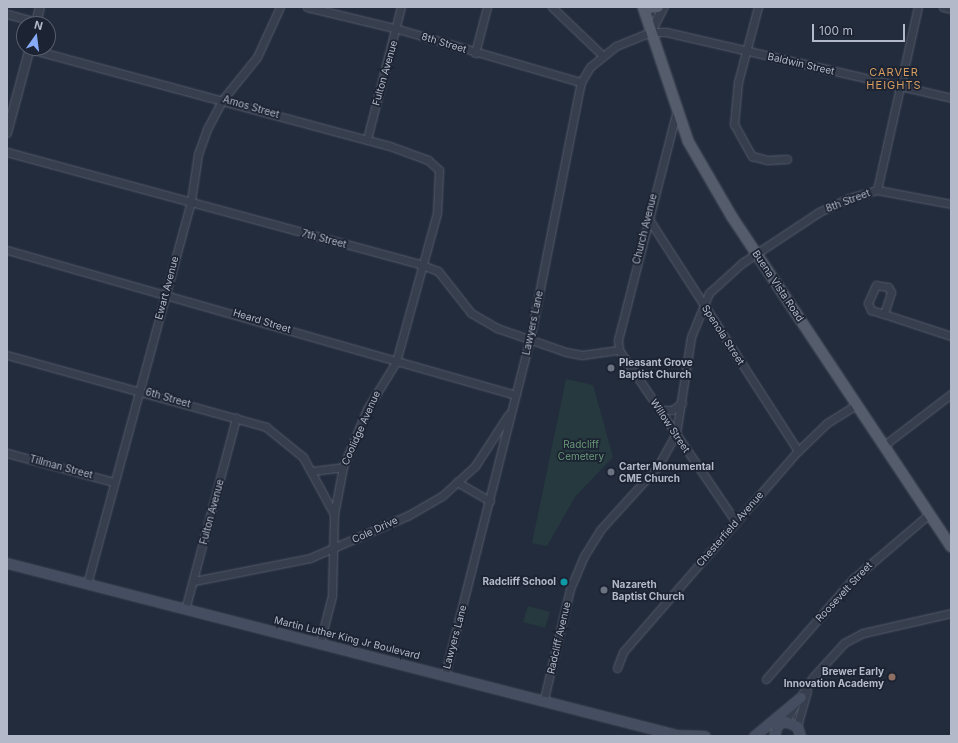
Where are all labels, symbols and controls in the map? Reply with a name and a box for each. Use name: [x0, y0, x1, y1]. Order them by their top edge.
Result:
north arrow: [16, 16, 56, 56]
scale bar: [814, 16, 907, 42]
text: N: [33, 18, 44, 33]
text: 100 m: [819, 23, 853, 38]
street label: 8th Street: [420, 30, 468, 56]
street label: Fulton Avenue: [370, 39, 400, 107]
street label: Baldwin Street: [766, 50, 836, 78]
district label: CARVER HEIGHTS: [866, 66, 922, 92]
street label: Amos Street: [221, 93, 281, 121]
street label: 8th Street: [824, 187, 872, 215]
street label: Church Avenue: [630, 192, 660, 266]
street label: 7th Street: [300, 227, 348, 251]
street label: Buena Vista Road: [750, 248, 806, 324]
street label: Ewart Avenue: [153, 255, 181, 321]
street label: Lawyers Lane: [520, 290, 546, 356]
street label: Spenola Street: [699, 303, 747, 367]
street label: Heard Street: [232, 307, 292, 335]
place label: Pleasant Grove Baptist Church: [619, 356, 693, 380]
marker: Pleasant Grove Baptist Church: [606, 363, 616, 373]
street label: 6th Street: [144, 386, 192, 410]
street label: Coolidge Avenue: [339, 389, 383, 467]
street label: Willow Street: [648, 397, 692, 455]
park label: Radcliff Cemetery: [558, 438, 604, 462]
street label: Tillman Street: [28, 453, 94, 481]
place label: Carter Monumental CME Church: [619, 460, 714, 484]
marker: Carter Monumental CME Church: [606, 467, 616, 477]
street label: Fulton Avenue: [198, 478, 226, 546]
street label: Chesterfield Avenue: [694, 489, 766, 569]
street label: Cole Drive: [350, 514, 400, 546]
street label: Roosevelt Street: [813, 560, 875, 624]
place label: Radcliff School: [483, 576, 556, 588]
marker: Radcliff School: [559, 577, 569, 587]
place label: Nazareth Baptist Church: [612, 578, 685, 602]
marker: Nazareth Baptist Church: [599, 585, 609, 595]
street label: Radcliff Avenue: [545, 601, 573, 675]
street label: Lawyers Lane: [441, 604, 469, 670]
street label: Martin Luther King Jr Boulevard: [273, 614, 421, 662]
place label: Brewer Early Innovation Academy: [784, 665, 884, 688]
marker: Brewer Early Innovation Academy: [887, 672, 897, 682]

